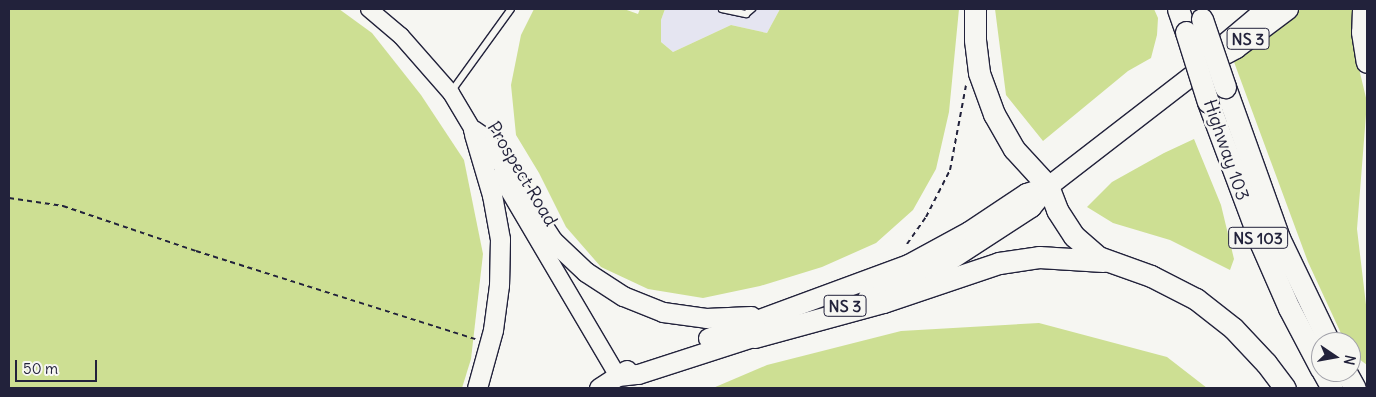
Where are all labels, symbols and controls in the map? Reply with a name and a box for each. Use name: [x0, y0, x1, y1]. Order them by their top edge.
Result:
road number: NS 3: [1226, 26, 1270, 52]
street label: Highway 103: [1199, 97, 1253, 203]
street label: Prospect Road: [482, 118, 562, 230]
road number: NS 103: [1228, 224, 1288, 252]
road number: NS 3: [822, 292, 868, 320]
north arrow: [1311, 332, 1361, 382]
scale bar: [18, 350, 100, 382]
text: N: [1340, 353, 1360, 367]
text: 50 m: [23, 359, 58, 378]

